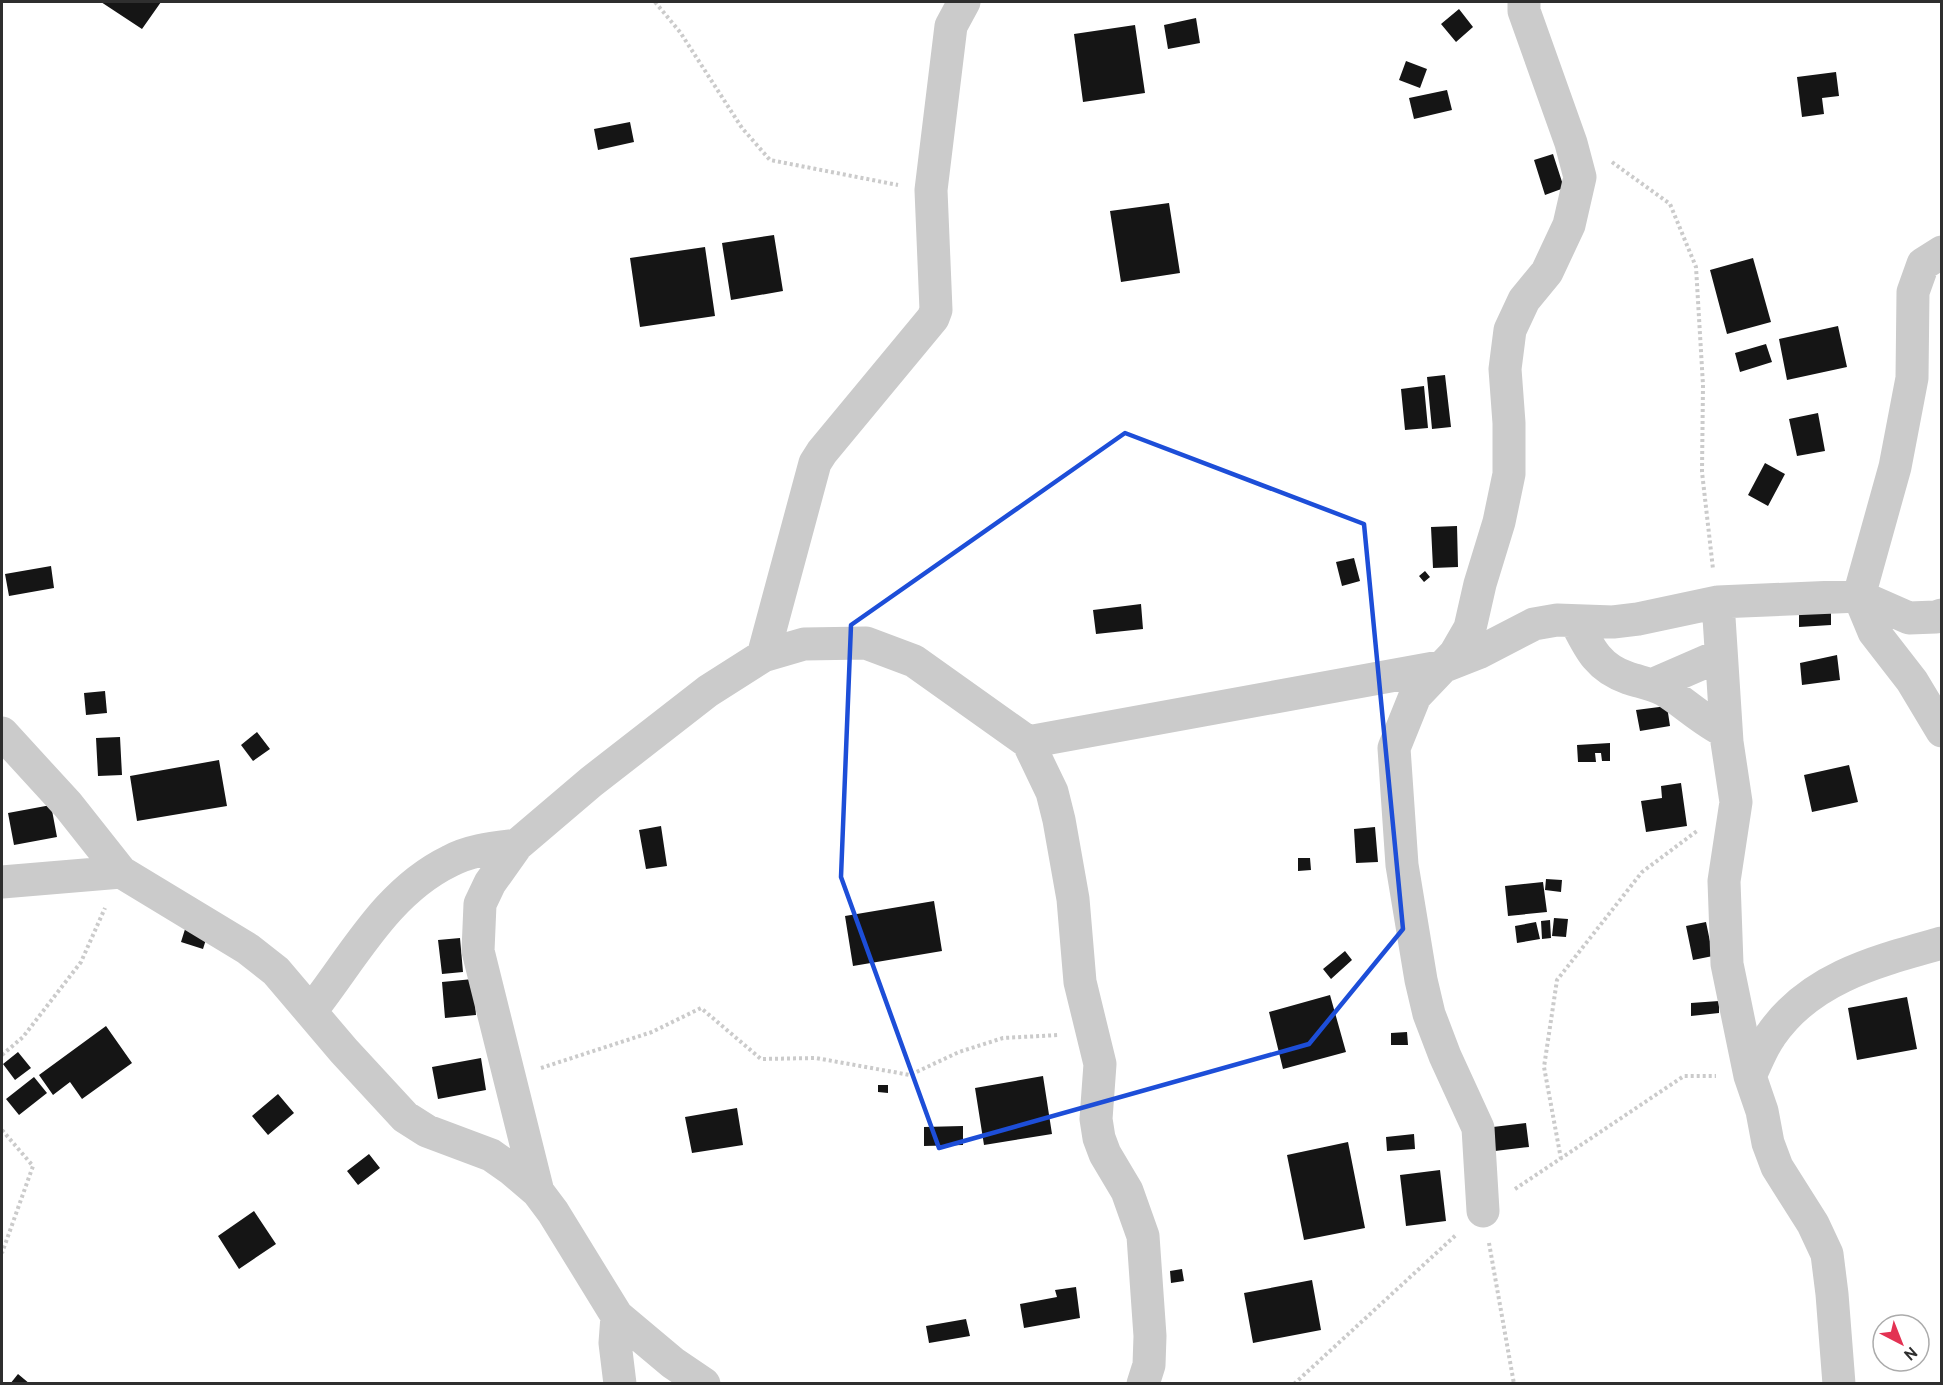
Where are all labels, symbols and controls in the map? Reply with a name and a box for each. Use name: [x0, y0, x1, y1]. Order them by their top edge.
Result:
north arrow: [1871, 1313, 1931, 1373]
text: N: [1899, 1341, 1921, 1364]

